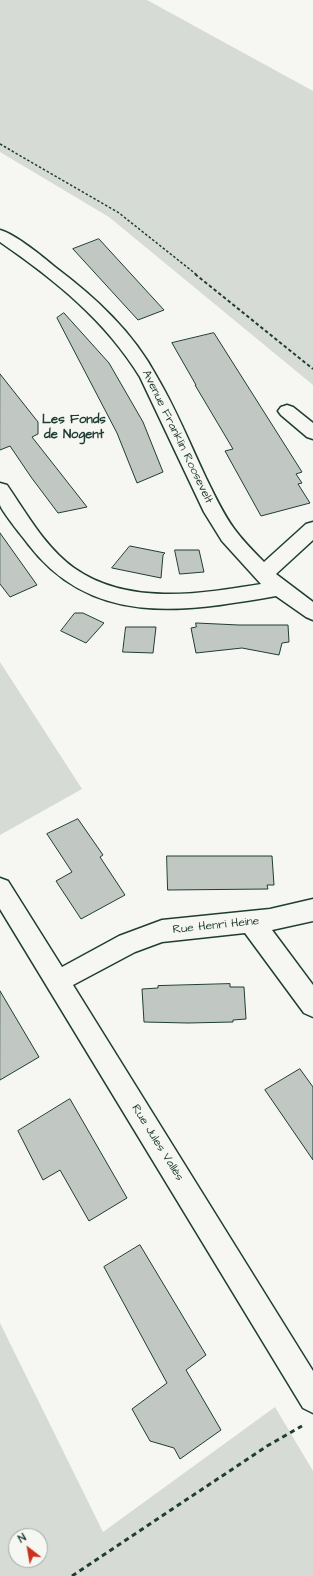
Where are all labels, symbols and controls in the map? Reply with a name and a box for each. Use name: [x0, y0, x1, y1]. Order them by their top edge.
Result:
street label: Avenue Franklin Roosevelt: [138, 368, 216, 506]
district label: Les Fonds de Nogent: [42, 412, 106, 443]
street label: Rue Henri Heine: [172, 914, 260, 938]
street label: Rue Jules Vallès: [128, 1102, 186, 1184]
north arrow: [8, 1528, 48, 1568]
text: N: [15, 1530, 29, 1546]

